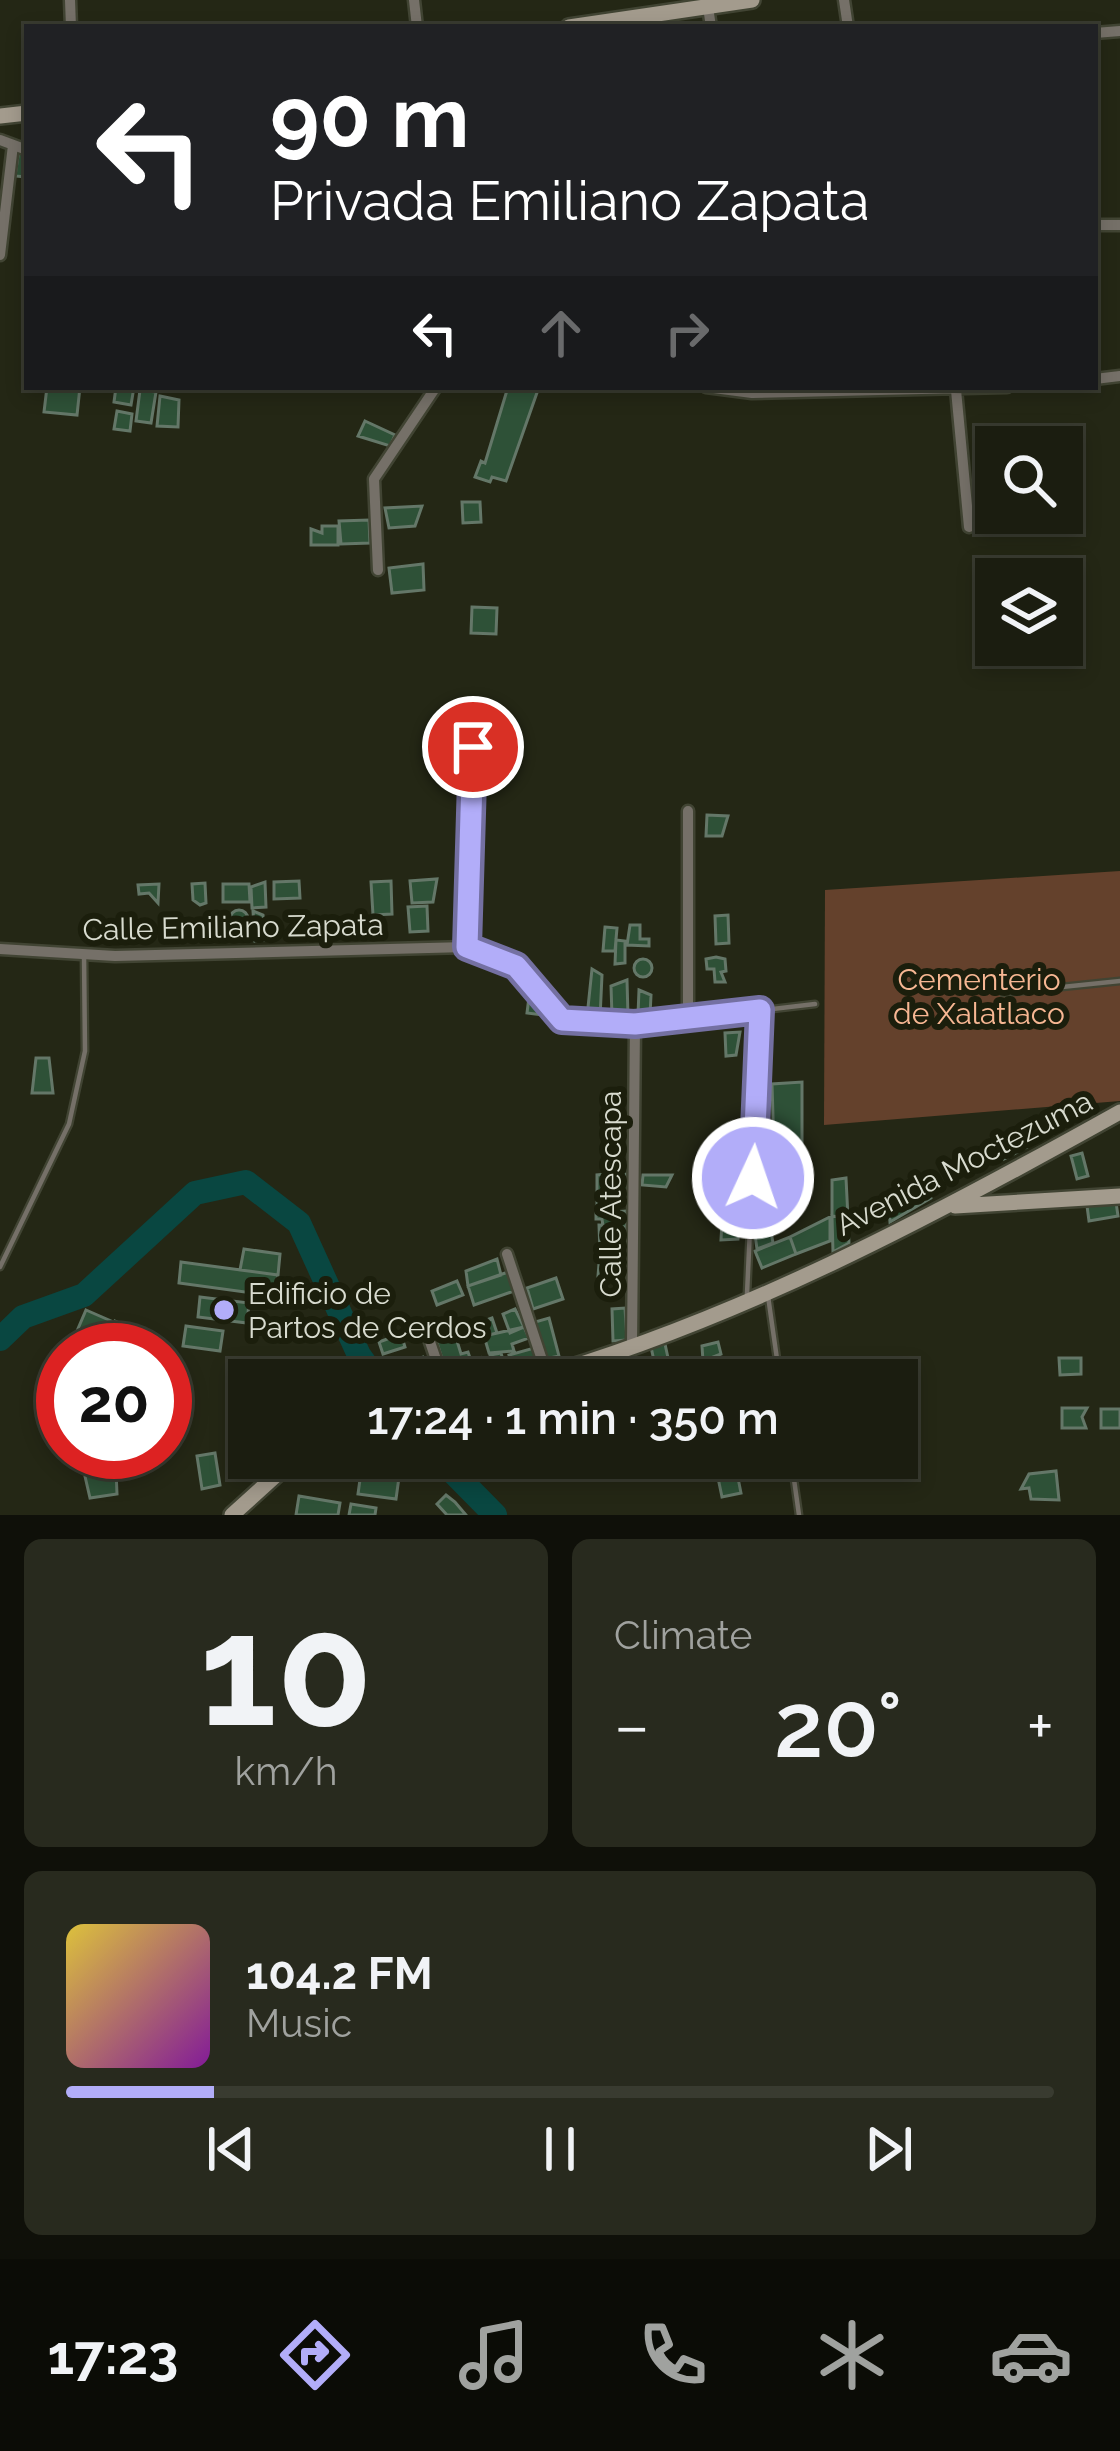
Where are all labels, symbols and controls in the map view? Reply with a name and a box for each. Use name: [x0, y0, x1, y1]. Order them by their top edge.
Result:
text: 90 m: [270, 68, 469, 167]
icon: left: [72, 72, 228, 228]
text: Privada Emiliano Zapata: [270, 169, 869, 233]
icon: left: [402, 300, 468, 366]
icon: ahead: [528, 300, 594, 366]
icon: right: [654, 300, 720, 366]
map controls: [975, 426, 1083, 666]
button: search: [975, 426, 1083, 534]
button: layers: [975, 558, 1083, 666]
pin: [422, 696, 524, 798]
icon: arrive: [440, 714, 506, 780]
street label: Calle Emiliano Zapata: [82, 907, 384, 947]
park label: Cementerio de Xalatlaco: [893, 962, 1065, 1031]
street label: Avenida Moctezuma: [830, 1083, 1098, 1243]
street label: Calle Atescapa: [593, 1091, 628, 1297]
position arrow: [690, 1115, 816, 1241]
place label: Edificio de Partos de Cerdos: [248, 1276, 486, 1345]
marker: Edificio de Partos de Cerdos: [211, 1297, 237, 1323]
speed limit sign: 20: [36, 1323, 192, 1479]
text: 17:24 · 1 min · 350 m: [367, 1392, 779, 1445]
text: 10: [200, 1578, 372, 1762]
text: Climate: [614, 1612, 752, 1658]
text: 20°: [774, 1672, 902, 1778]
text: −: [614, 1687, 650, 1764]
text: +: [1027, 1687, 1054, 1764]
text: km/h: [235, 1748, 337, 1794]
text: 104.2 FM: [246, 1947, 433, 2000]
text: Music: [246, 2000, 352, 2046]
icon: previous: [198, 2116, 264, 2182]
icon: pause: [527, 2116, 593, 2182]
icon: next: [856, 2116, 922, 2182]
icon: directions: [273, 2313, 357, 2397]
icon: music: [452, 2313, 536, 2397]
icon: phone: [631, 2313, 715, 2397]
icon: climate: [810, 2313, 894, 2397]
icon: car: [989, 2313, 1073, 2397]
text: 17:23: [47, 2323, 178, 2387]

